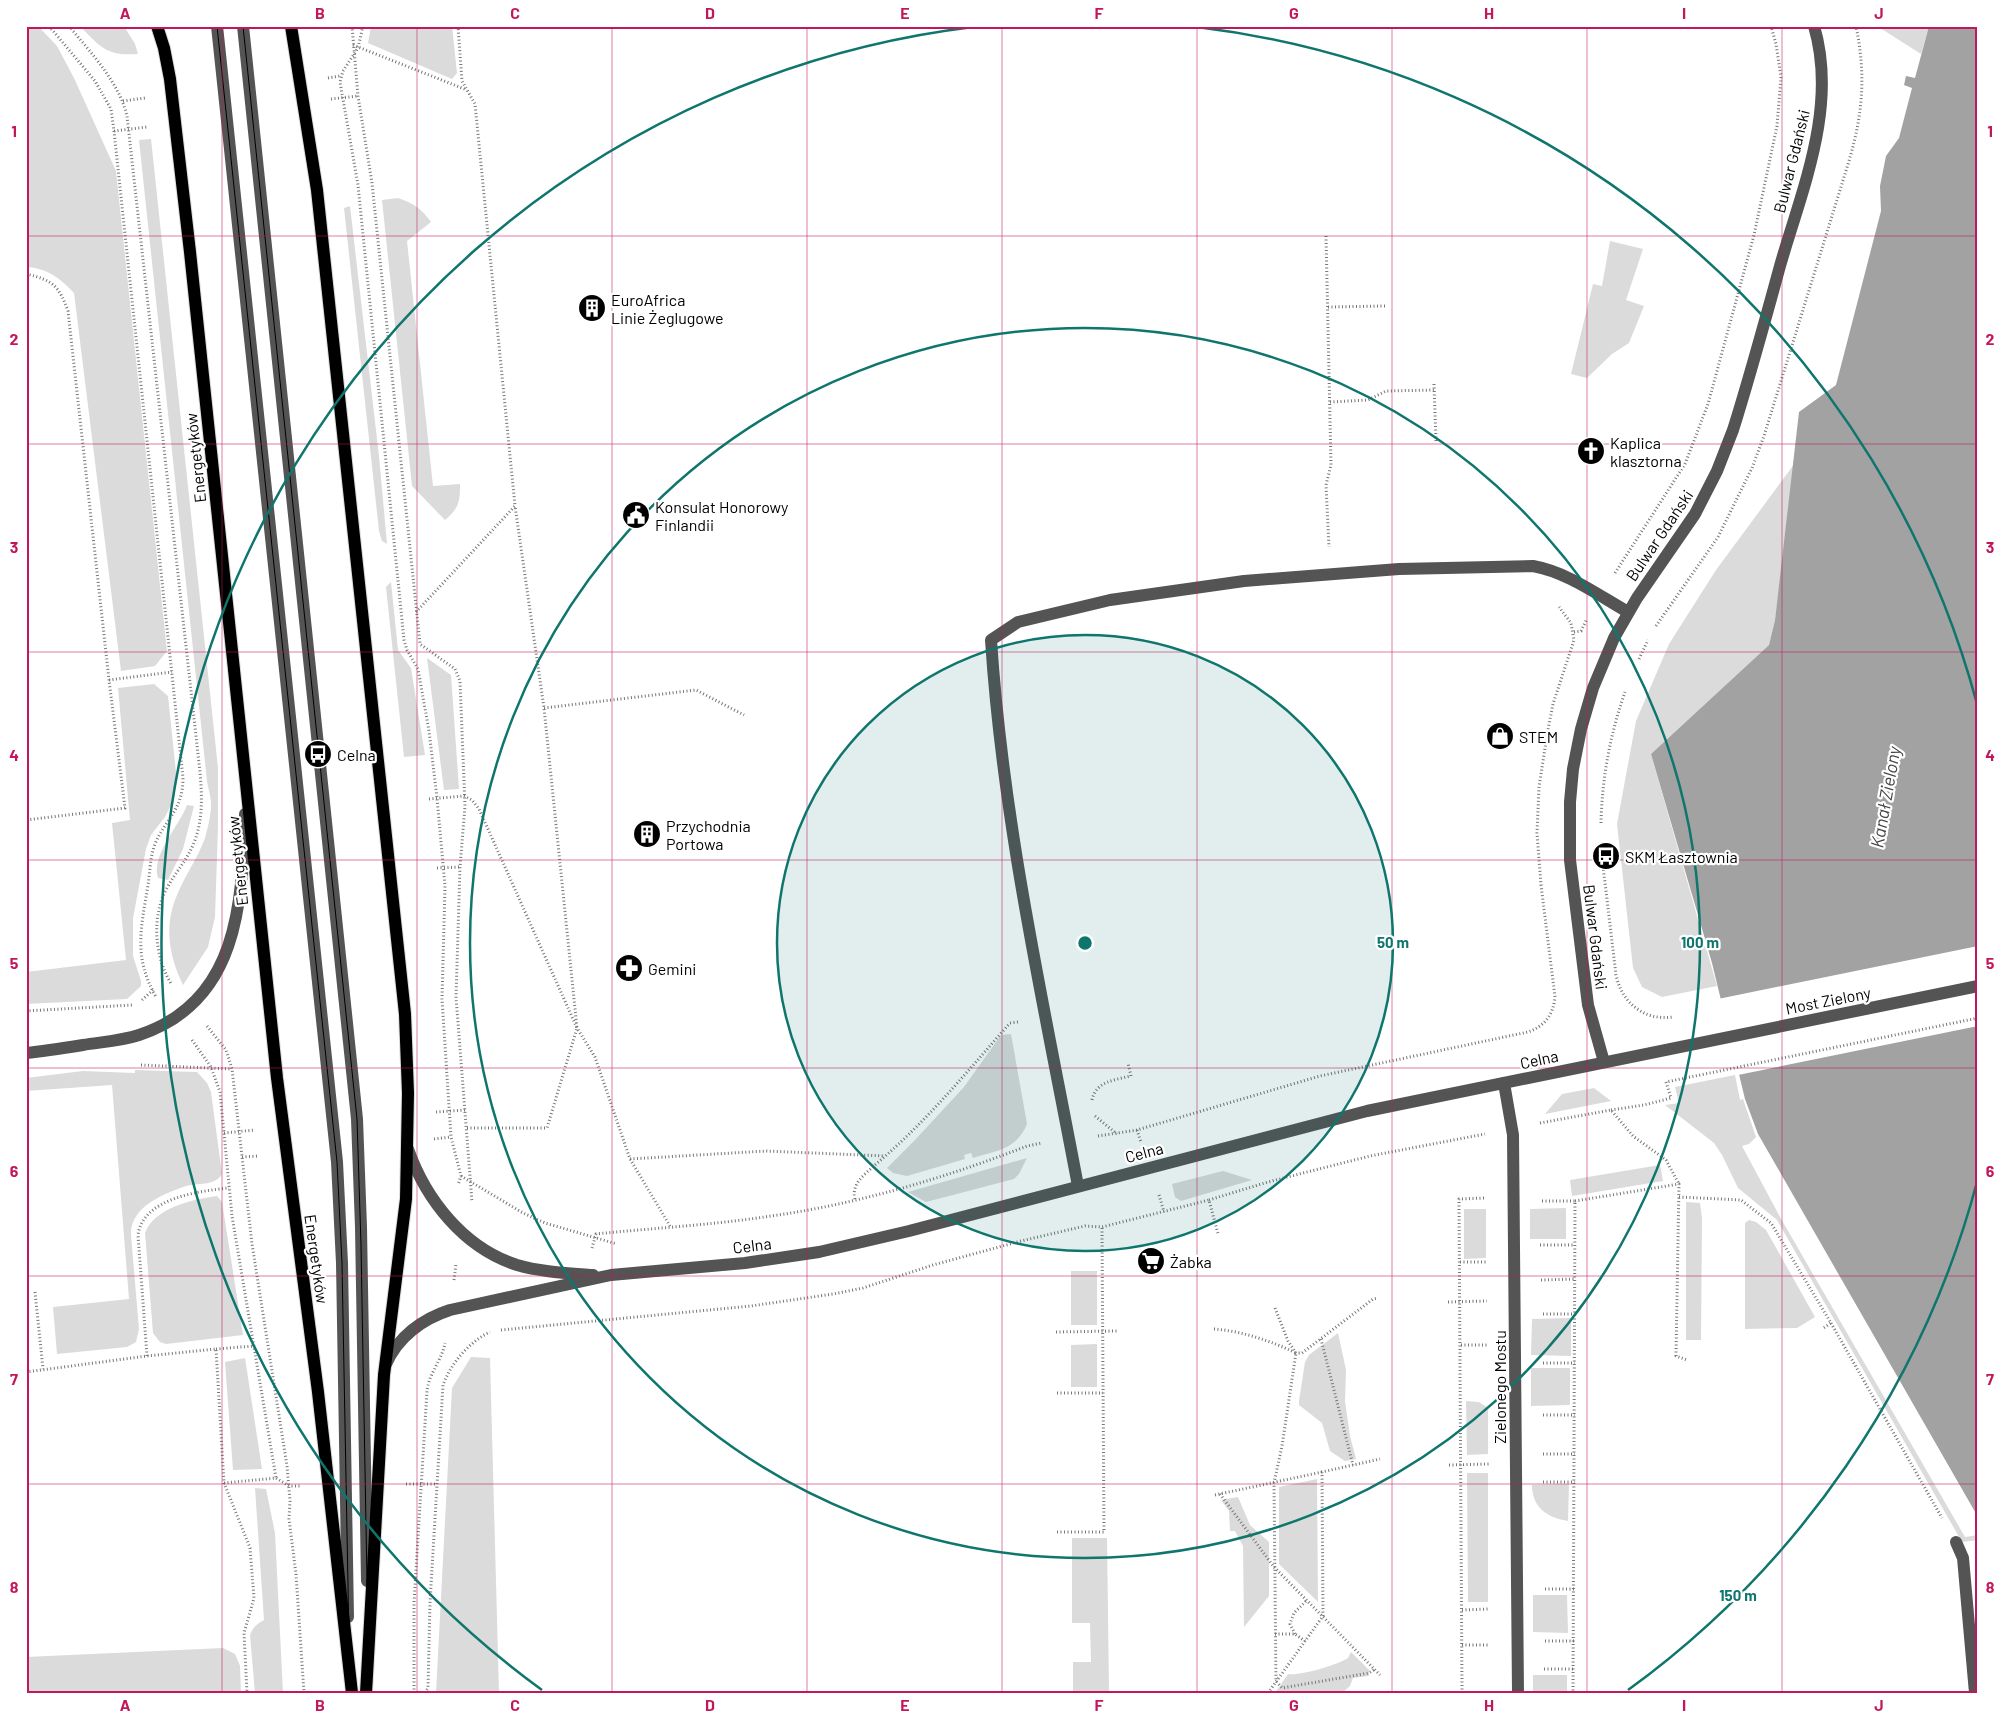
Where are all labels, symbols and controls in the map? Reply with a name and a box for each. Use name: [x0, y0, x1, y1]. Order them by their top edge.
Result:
text: A: [120, 3, 131, 22]
text: B: [315, 3, 325, 22]
text: C: [510, 3, 520, 22]
text: D: [705, 3, 715, 22]
text: E: [900, 3, 910, 22]
text: F: [1095, 3, 1104, 22]
text: G: [1289, 3, 1299, 22]
text: H: [1484, 3, 1494, 22]
text: I: [1682, 3, 1686, 22]
text: J: [1874, 3, 1884, 22]
street label: Bulwar Gdański: [1769, 107, 1813, 215]
text: 1: [11, 121, 17, 140]
text: 1: [1987, 121, 1993, 140]
place label: EuroAfrica Linie Żeglugowe: [611, 290, 723, 327]
building icon: EuroAfrica Linie Żeglugowe: [577, 293, 607, 323]
text: 2: [10, 329, 19, 348]
text: 2: [1986, 329, 1995, 348]
street label: Energetyków: [181, 412, 209, 504]
place label: Kaplica klasztorna: [1610, 433, 1682, 470]
church icon: Kaplica klasztorna: [1576, 436, 1606, 466]
street label: Bulwar Gdański: [1622, 486, 1696, 584]
place label: Konsulat Honorowy Finlandii: [655, 497, 789, 534]
public building icon: Konsulat Honorowy Finlandii: [621, 500, 651, 530]
text: 3: [10, 537, 18, 556]
text: 3: [1986, 537, 1994, 556]
shop icon: STEM: [1485, 721, 1515, 751]
place label: STEM: [1519, 727, 1558, 746]
bus stop icon: Celna: [303, 739, 333, 769]
water label: Kanał Zielony: [1865, 744, 1905, 849]
text: 4: [9, 745, 19, 764]
place label: Celna: [337, 745, 376, 764]
text: 4: [1985, 745, 1995, 764]
street label: Energetyków: [223, 815, 251, 907]
place label: Przychodnia Portowa: [666, 816, 751, 853]
building icon: Przychodnia Portowa: [632, 819, 662, 849]
bus stop icon: SKM Łasztownia: [1591, 841, 1621, 871]
place label: SKM Łasztownia: [1625, 847, 1738, 866]
street label: Bulwar Gdański: [1580, 883, 1612, 991]
text: 50 m: [1377, 933, 1409, 951]
text: 100 m: [1681, 933, 1719, 951]
centre of rings: [1076, 934, 1094, 952]
text: 5: [10, 953, 19, 972]
pharmacy icon: Gemini: [614, 953, 644, 983]
text: 5: [1986, 953, 1995, 972]
place label: Gemini: [648, 959, 696, 978]
street label: Most Zielony: [1784, 982, 1873, 1018]
street label: Celna: [1518, 1046, 1560, 1072]
street label: Celna: [1123, 1138, 1165, 1166]
text: 6: [10, 1161, 19, 1180]
text: 6: [1986, 1161, 1995, 1180]
street label: Energetyków: [301, 1213, 333, 1305]
street label: Celna: [732, 1233, 772, 1257]
supermarket icon: Żabka: [1136, 1246, 1166, 1276]
place label: Żabka: [1170, 1252, 1212, 1271]
street label: Zielonego Mostu: [1490, 1330, 1509, 1444]
text: 7: [10, 1369, 18, 1388]
text: 7: [1986, 1369, 1994, 1388]
text: 8: [10, 1577, 19, 1596]
text: 8: [1986, 1577, 1995, 1596]
text: 150 m: [1719, 1586, 1757, 1604]
text: A: [120, 1695, 131, 1714]
text: B: [315, 1695, 325, 1714]
text: C: [510, 1695, 520, 1714]
text: D: [705, 1695, 715, 1714]
text: E: [900, 1695, 910, 1714]
text: F: [1095, 1695, 1104, 1714]
text: G: [1289, 1695, 1299, 1714]
text: H: [1484, 1695, 1494, 1714]
text: I: [1682, 1695, 1686, 1714]
text: J: [1874, 1695, 1884, 1714]

